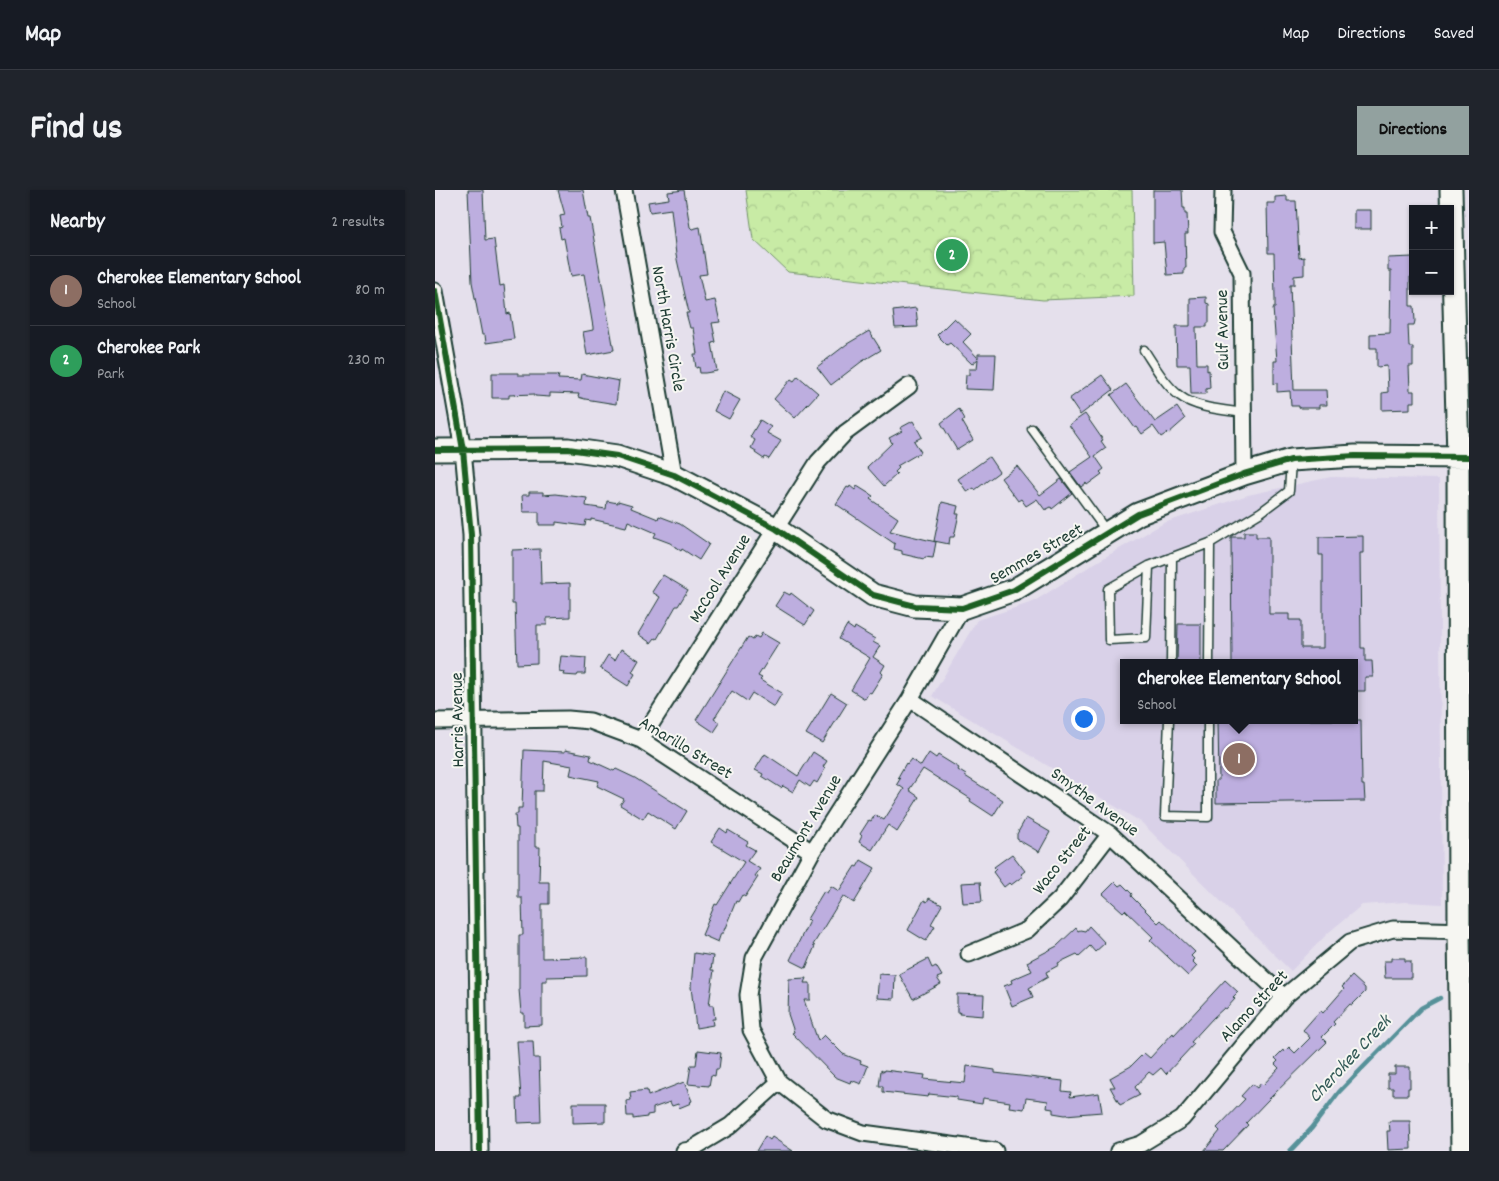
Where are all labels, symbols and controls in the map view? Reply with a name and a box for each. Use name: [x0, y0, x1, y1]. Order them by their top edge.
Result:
text: Map: [25, 18, 61, 52]
text: Map: [1282, 22, 1309, 47]
text: Directions: [1337, 22, 1406, 47]
text: Saved: [1434, 22, 1474, 47]
text: Find us: [30, 105, 122, 155]
button: Directions: [1357, 106, 1469, 155]
map controls: [1409, 205, 1454, 295]
button: +: [1409, 205, 1454, 250]
text: Nearby: [50, 208, 105, 238]
text: 2 results: [331, 211, 385, 234]
pin: 2: [936, 236, 968, 274]
button: −: [1409, 250, 1454, 295]
street label: North Harris Circle: [644, 264, 690, 394]
text: Cherokee Elementary School: [97, 266, 301, 293]
text: 1: [64, 279, 68, 302]
text: 80 m: [355, 279, 385, 302]
street label: Gulf Avenue: [1211, 289, 1237, 371]
text: School: [97, 293, 136, 316]
text: Cherokee Park: [97, 336, 200, 363]
text: 2: [63, 349, 70, 372]
text: 230 m: [348, 349, 385, 372]
text: Park: [97, 363, 124, 386]
street label: Semmes Street: [986, 518, 1089, 592]
street label: McCool Avenue: [684, 530, 758, 628]
popup: [1120, 659, 1358, 724]
text: Cherokee Elementary School: [1137, 667, 1341, 694]
street label: Harris Avenue: [446, 672, 472, 768]
text: School: [1137, 694, 1176, 717]
your location: [1071, 706, 1097, 732]
street label: Amarillo Street: [634, 711, 737, 787]
pin: 1: [1223, 740, 1255, 778]
street label: Smythe Avenue: [1045, 762, 1143, 844]
street label: Beaumont Avenue: [765, 770, 849, 887]
street label: Waco Street: [1028, 821, 1099, 901]
street label: Alamo Street: [1215, 965, 1295, 1049]
water label: Cherokee Creek: [1303, 1008, 1400, 1110]

